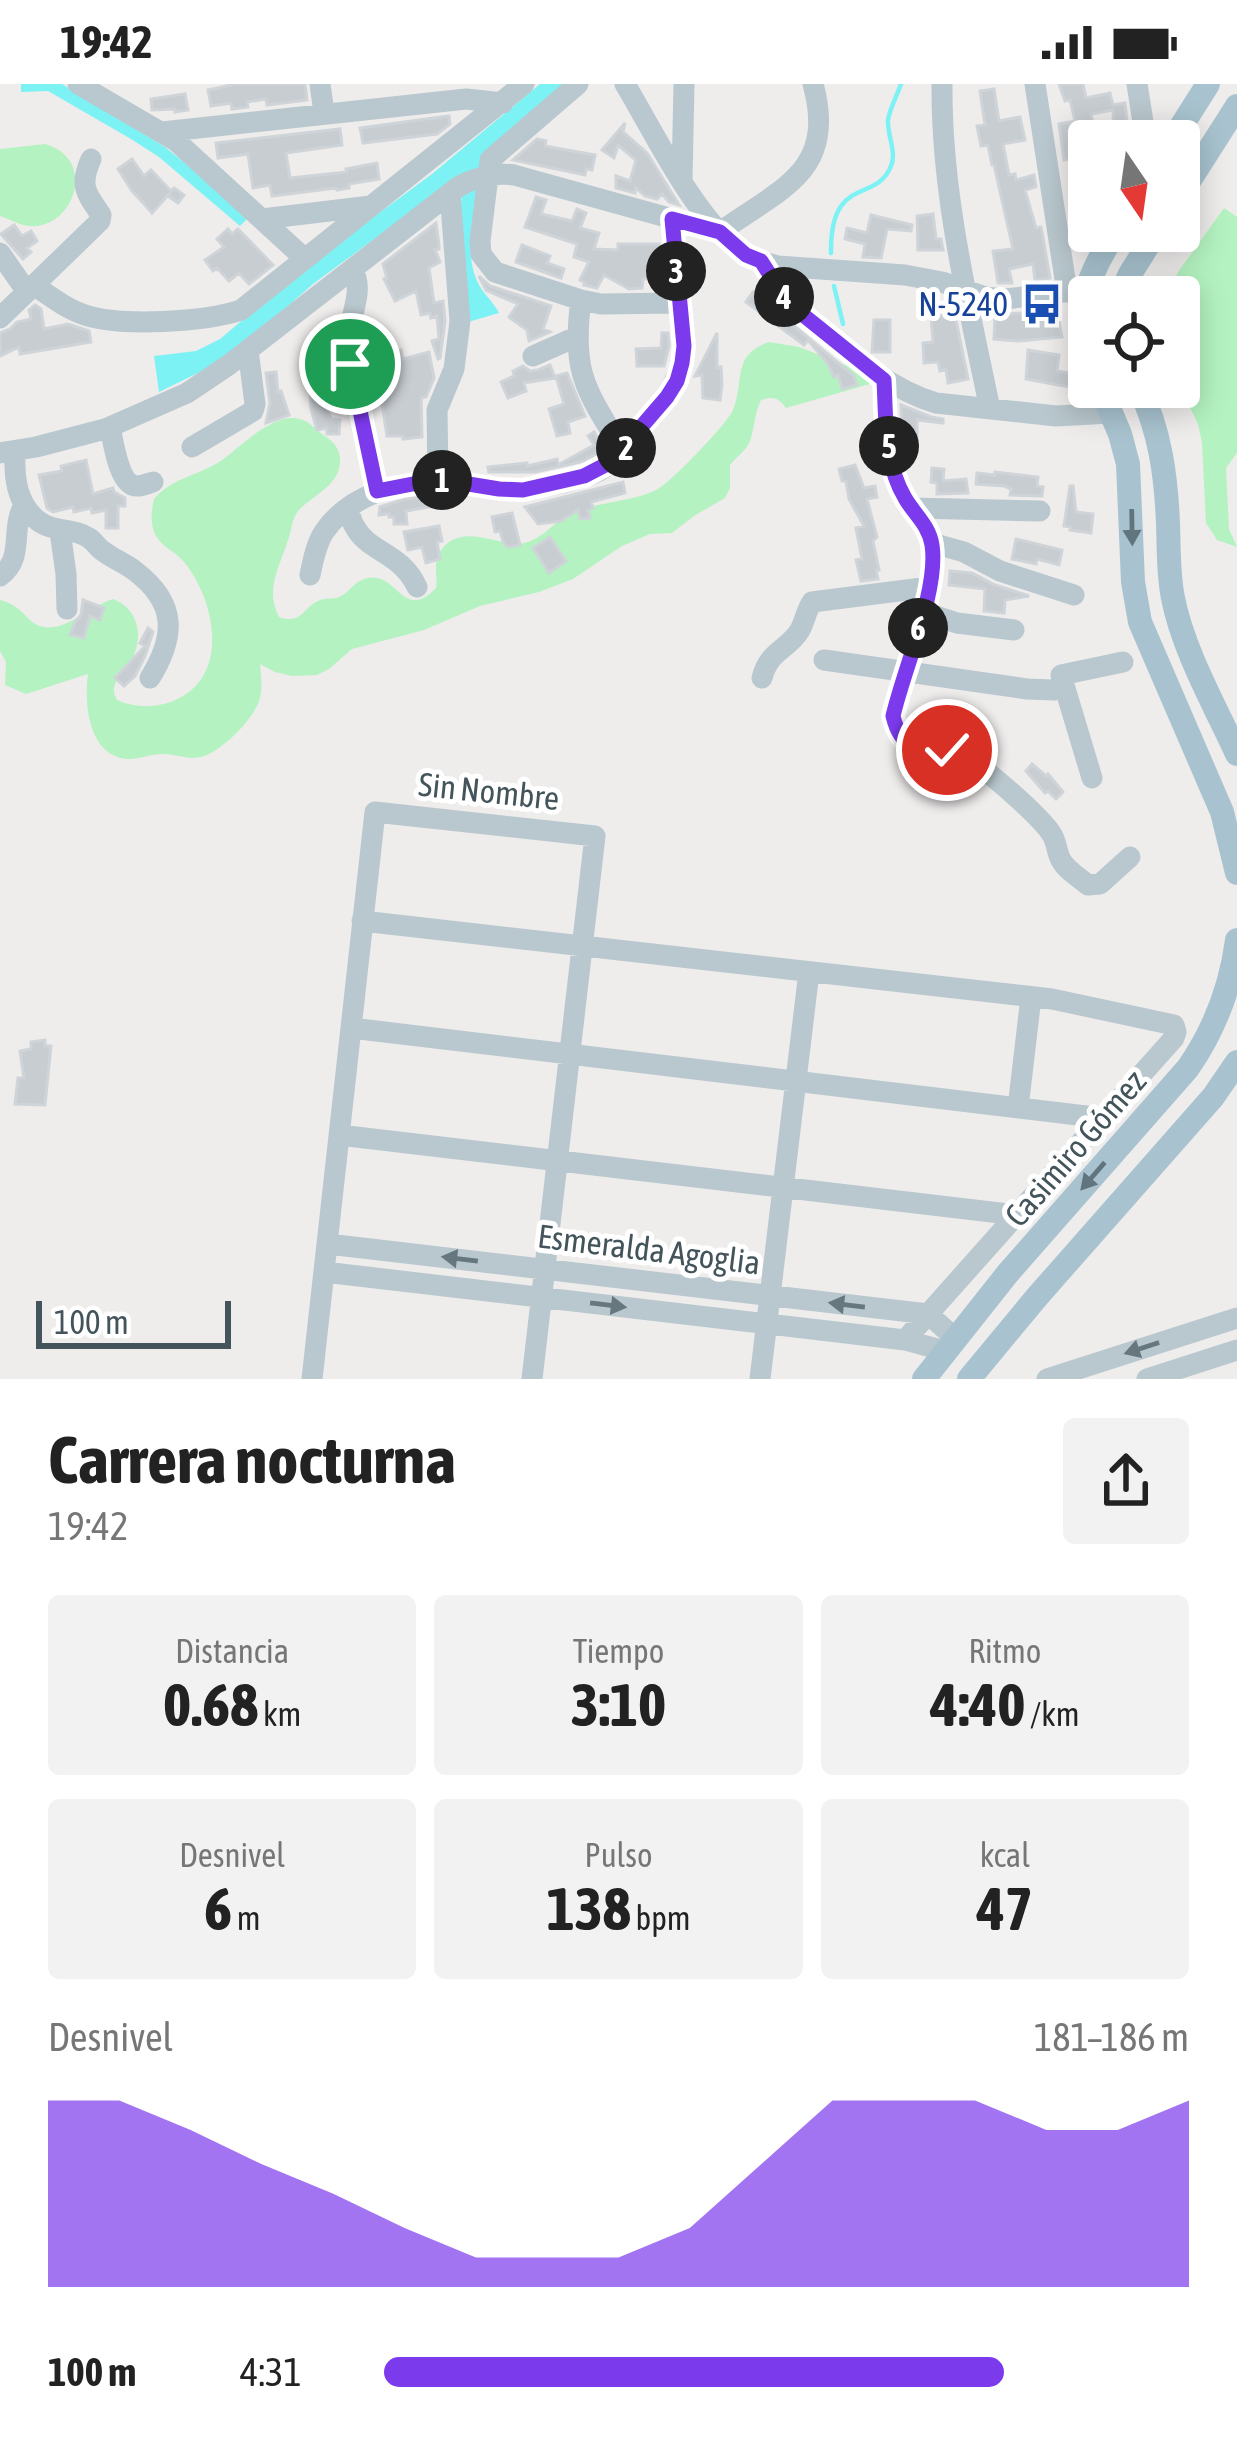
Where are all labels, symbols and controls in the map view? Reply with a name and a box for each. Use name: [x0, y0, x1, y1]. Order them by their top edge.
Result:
text: 19:42: [60, 16, 153, 68]
north arrow: [1068, 120, 1200, 252]
map controls: [1068, 120, 1200, 408]
pin: 3: [646, 241, 706, 301]
text: 3: [668, 252, 684, 290]
pin: 4: [754, 267, 814, 327]
button: locate: [1068, 276, 1200, 408]
text: 4: [776, 278, 792, 316]
bus stop icon: N-5240: [1019, 281, 1065, 327]
place label: N-5240: [918, 285, 1008, 323]
pin: [299, 313, 401, 415]
icon: arrive: [317, 331, 383, 397]
pin: 5: [859, 416, 919, 476]
pin: 2: [596, 418, 656, 478]
text: 5: [881, 427, 897, 465]
text: 2: [618, 429, 634, 467]
pin: 1: [412, 450, 472, 510]
text: 1: [434, 461, 450, 499]
one-way arrow: [1122, 509, 1141, 547]
pin: 6: [888, 598, 948, 658]
text: 6: [910, 609, 926, 647]
pin: [896, 699, 998, 801]
icon: check: [914, 717, 980, 783]
street label: Sin Nombre: [417, 765, 561, 817]
street label: Casimiro Gómez: [997, 1062, 1153, 1234]
one-way arrow: [1080, 1162, 1107, 1191]
street label: Esmeralda Agoglia: [536, 1216, 762, 1282]
one-way arrow: [441, 1250, 478, 1269]
scale bar: [36, 1295, 231, 1348]
one-way arrow: [828, 1295, 865, 1314]
one-way arrow: [589, 1296, 627, 1315]
text: 100 m: [54, 1303, 129, 1341]
one-way arrow: [1123, 1340, 1160, 1359]
button: share: [1063, 1418, 1189, 1544]
text: Carrera nocturna: [48, 1421, 456, 1497]
text: 19:42: [48, 1504, 128, 1548]
text: Distancia: [175, 1632, 289, 1670]
text: Tiempo: [573, 1632, 664, 1670]
text: Ritmo: [968, 1632, 1041, 1670]
text: 0.68: [163, 1670, 258, 1739]
text: 3:10: [571, 1670, 666, 1739]
text: 4:40: [930, 1670, 1025, 1739]
text: km: [258, 1695, 301, 1733]
text: /km: [1025, 1695, 1079, 1733]
text: Desnivel: [179, 1836, 285, 1874]
text: Pulso: [584, 1836, 653, 1874]
text: kcal: [980, 1836, 1030, 1874]
text: 6: [204, 1874, 232, 1943]
text: 138: [546, 1874, 631, 1943]
text: 47: [977, 1874, 1033, 1943]
text: m: [232, 1899, 260, 1937]
text: bpm: [631, 1899, 691, 1937]
text: Desnivel: [48, 2015, 173, 2059]
text: 181–186 m: [1034, 2015, 1189, 2059]
text: 100 m: [48, 2350, 136, 2394]
text: 4:31: [240, 2350, 302, 2394]

